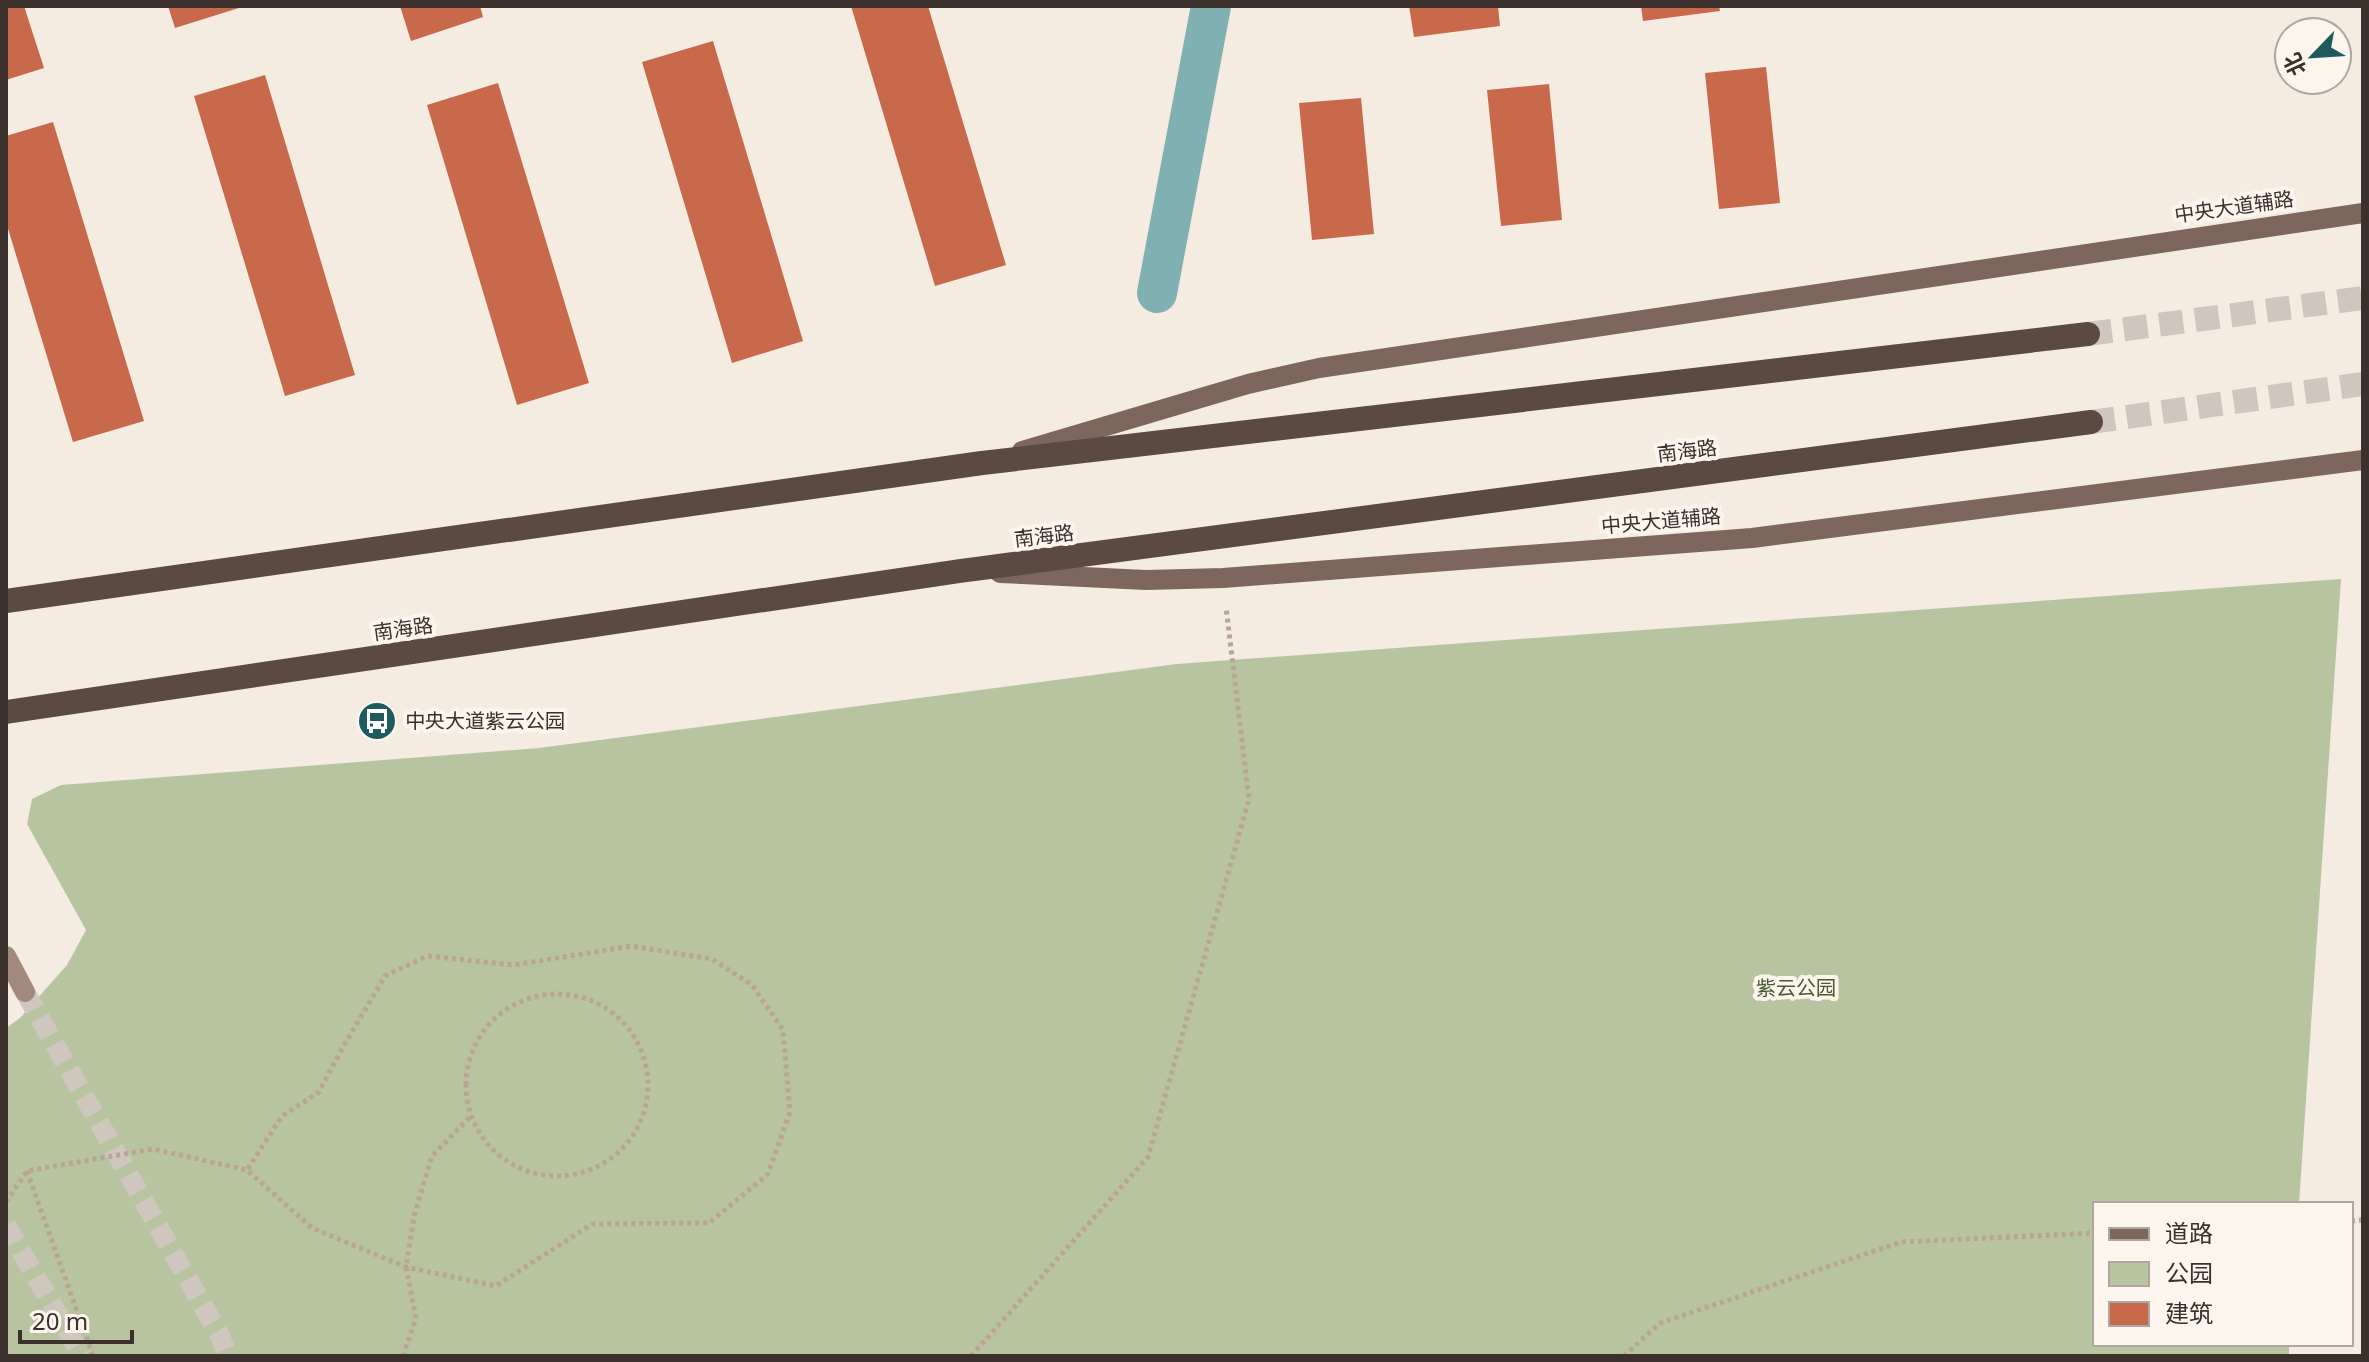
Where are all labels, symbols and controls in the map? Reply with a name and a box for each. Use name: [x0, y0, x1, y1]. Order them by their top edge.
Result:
north arrow: [2273, 16, 2353, 96]
text: 北: [2276, 49, 2312, 81]
street label: 中央大道辅路: [2173, 185, 2295, 228]
street label: 南海路: [1656, 433, 1718, 468]
street label: 中央大道辅路: [1600, 502, 1722, 539]
street label: 南海路: [1013, 518, 1075, 553]
street label: 南海路: [371, 611, 435, 646]
bus stop icon: 中央大道紫云公园: [356, 700, 398, 742]
place label: 中央大道紫云公园: [405, 707, 565, 734]
park label: 紫云公园: [1756, 974, 1836, 1001]
legend: [2093, 1202, 2353, 1346]
text: 道路: [2165, 1216, 2213, 1249]
text: 公园: [2165, 1256, 2213, 1289]
scale bar: [20, 1294, 132, 1344]
text: 建筑: [2165, 1296, 2213, 1329]
text: 20 m: [32, 1304, 88, 1337]

